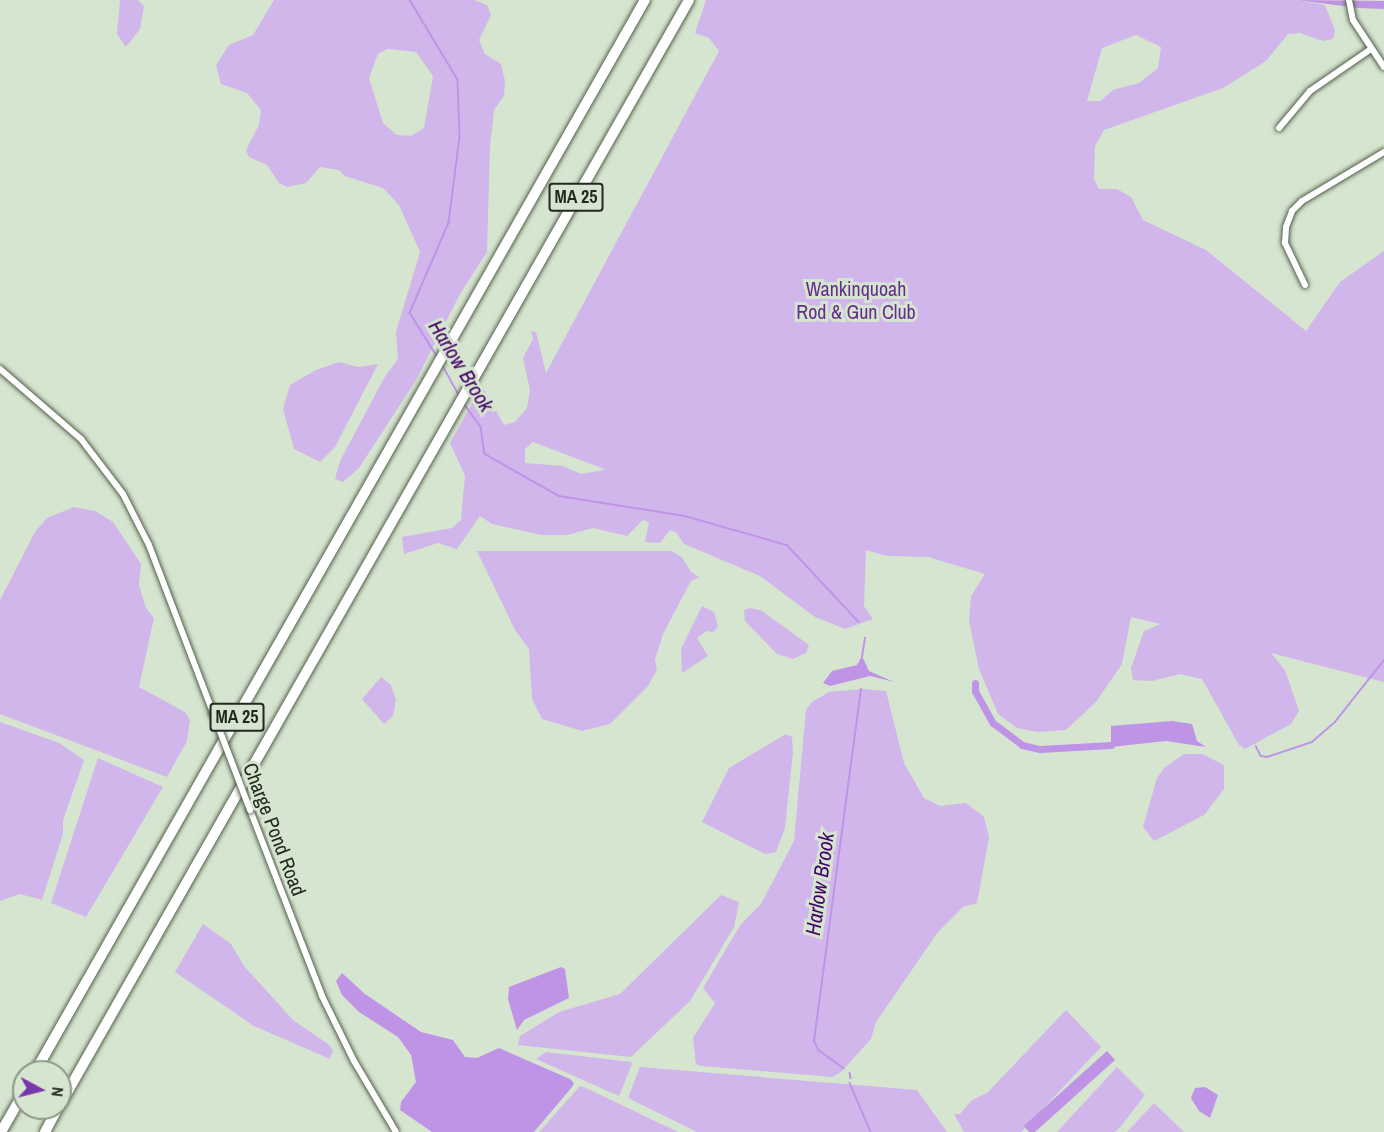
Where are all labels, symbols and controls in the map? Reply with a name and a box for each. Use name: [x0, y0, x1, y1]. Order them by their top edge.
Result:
road number: MA 25: [548, 182, 604, 212]
park label: Wankinquoah Rod & Gun Club: [796, 276, 916, 323]
water label: Harlow Brook: [423, 316, 499, 416]
road number: MA 25: [208, 702, 266, 732]
street label: Charge Pond Road: [239, 759, 311, 899]
water label: Harlow Brook: [800, 831, 840, 937]
north arrow: [12, 1060, 72, 1120]
text: N: [46, 1086, 69, 1098]

